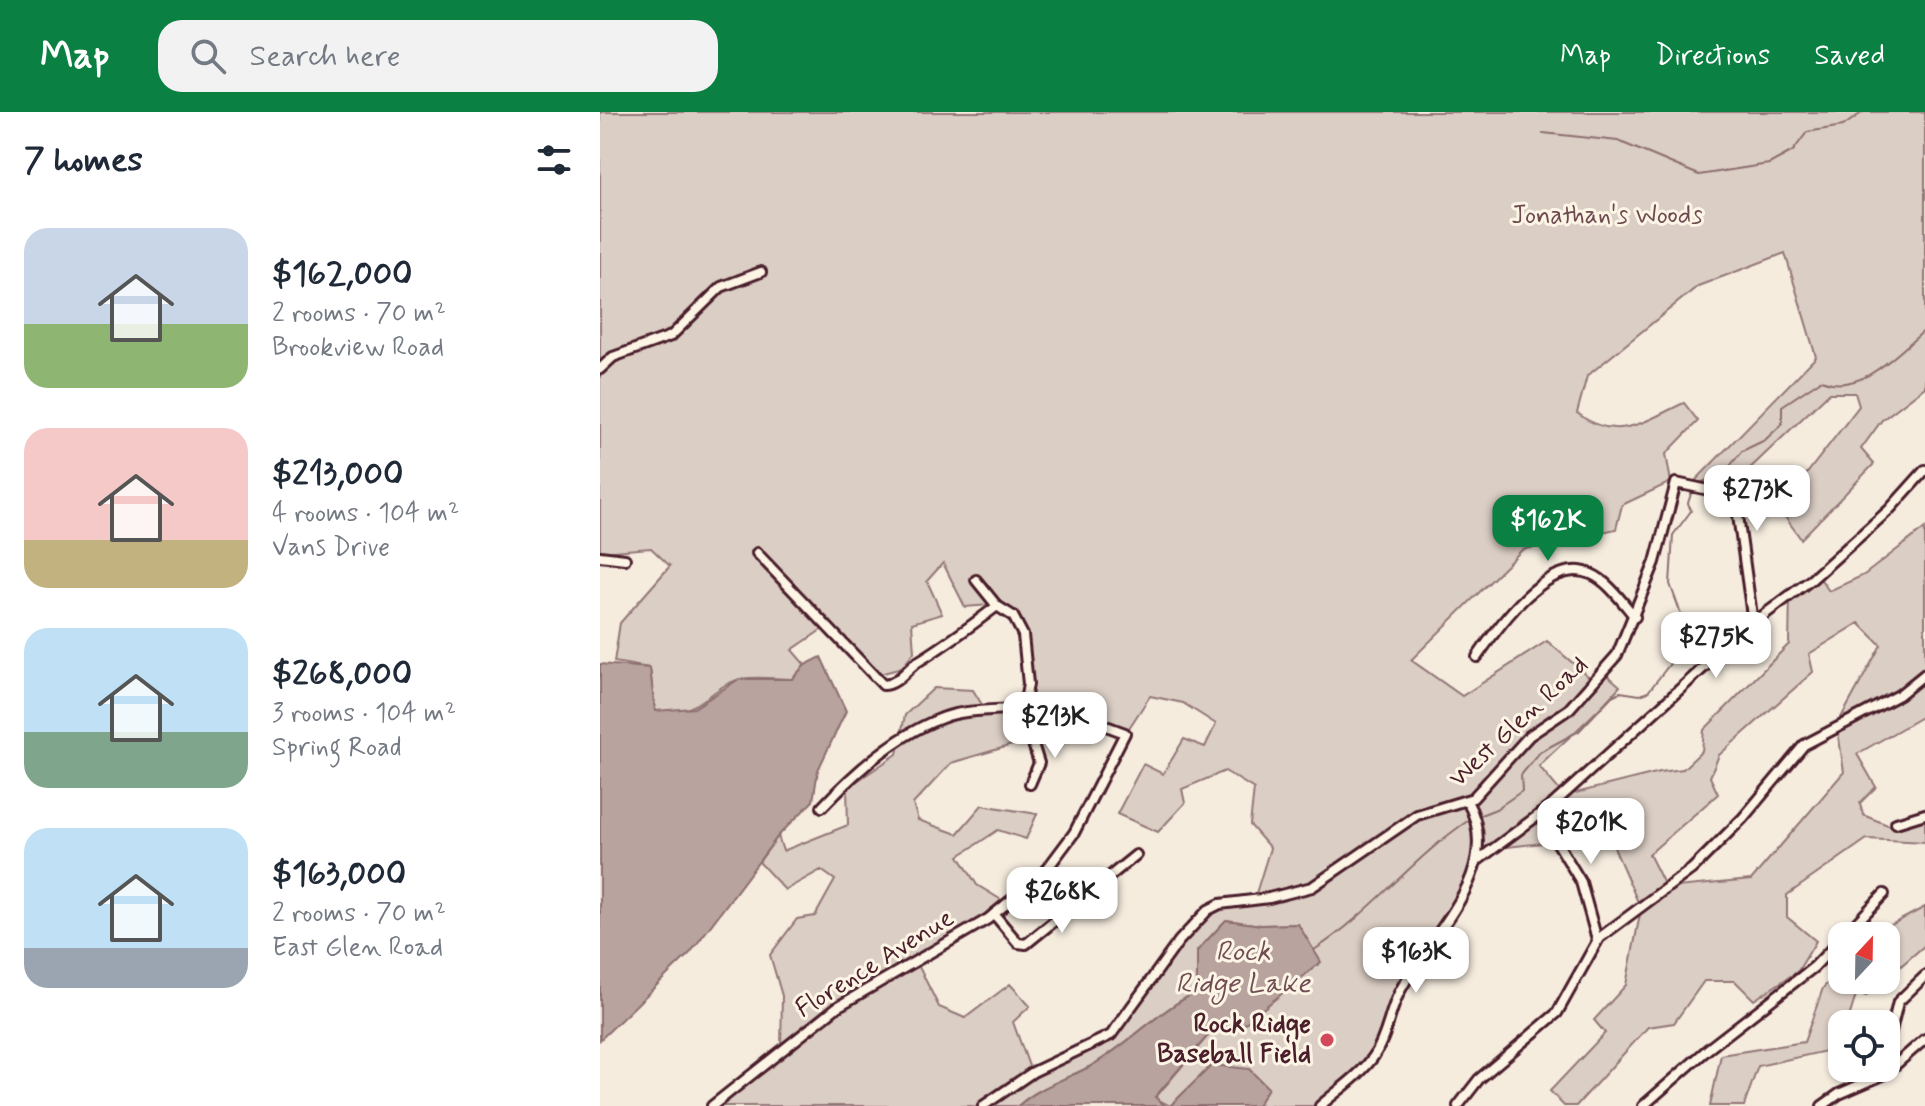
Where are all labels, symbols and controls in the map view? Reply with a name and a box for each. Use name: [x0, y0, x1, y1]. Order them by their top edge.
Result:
search box: [158, 20, 718, 92]
text: Map: [40, 32, 110, 81]
icon: search: [186, 34, 230, 78]
text: Search here: [250, 37, 401, 76]
text: Map: [1560, 38, 1611, 75]
text: Directions: [1655, 38, 1770, 75]
text: Saved: [1814, 38, 1885, 75]
text: 7 homes: [24, 138, 143, 183]
icon: filters: [532, 138, 576, 182]
park label: Jonathan's Woods: [1511, 199, 1703, 233]
text: $162,000: [272, 252, 413, 297]
icon: home: [88, 260, 184, 356]
text: 2 rooms · 70 m²: [272, 297, 446, 331]
text: Brookview Road: [272, 331, 444, 365]
text: $213,000: [272, 452, 403, 497]
icon: home: [88, 460, 184, 556]
pin: $273K: [1701, 465, 1813, 533]
text: $273K: [1722, 474, 1792, 508]
pin: $162K: [1492, 495, 1604, 563]
text: 4 rooms · 104 m²: [272, 497, 459, 531]
text: $162K: [1510, 504, 1586, 538]
text: Vans Drive: [272, 531, 390, 565]
pin: $275K: [1660, 612, 1772, 680]
text: $275K: [1679, 621, 1753, 655]
street label: West Glen Road: [1442, 649, 1596, 795]
text: $268,000: [272, 652, 412, 697]
icon: home: [88, 660, 184, 756]
pin: $213K: [999, 692, 1111, 760]
text: 3 rooms · 104 m²: [272, 697, 456, 731]
text: $213K: [1021, 701, 1089, 735]
text: Spring Road: [272, 731, 402, 765]
pin: $201K: [1535, 798, 1647, 866]
text: $201K: [1555, 807, 1627, 841]
text: $163,000: [272, 852, 406, 897]
icon: home: [88, 860, 184, 956]
pin: $268K: [1006, 867, 1118, 935]
text: $268K: [1025, 876, 1099, 910]
text: 2 rooms · 70 m²: [272, 897, 446, 931]
street label: Florence Avenue: [789, 902, 961, 1026]
north arrow: [1828, 922, 1900, 994]
map controls: [1828, 922, 1900, 1082]
pin: $163K: [1360, 927, 1472, 995]
text: East Glen Road: [272, 931, 443, 965]
water label: Rock Ridge Lake: [1176, 934, 1312, 1005]
text: $163K: [1381, 936, 1451, 970]
place label: Rock Ridge Baseball Field: [1157, 1008, 1311, 1072]
button: locate: [1828, 1010, 1900, 1082]
marker: Rock Ridge Baseball Field: [1318, 1031, 1336, 1049]

